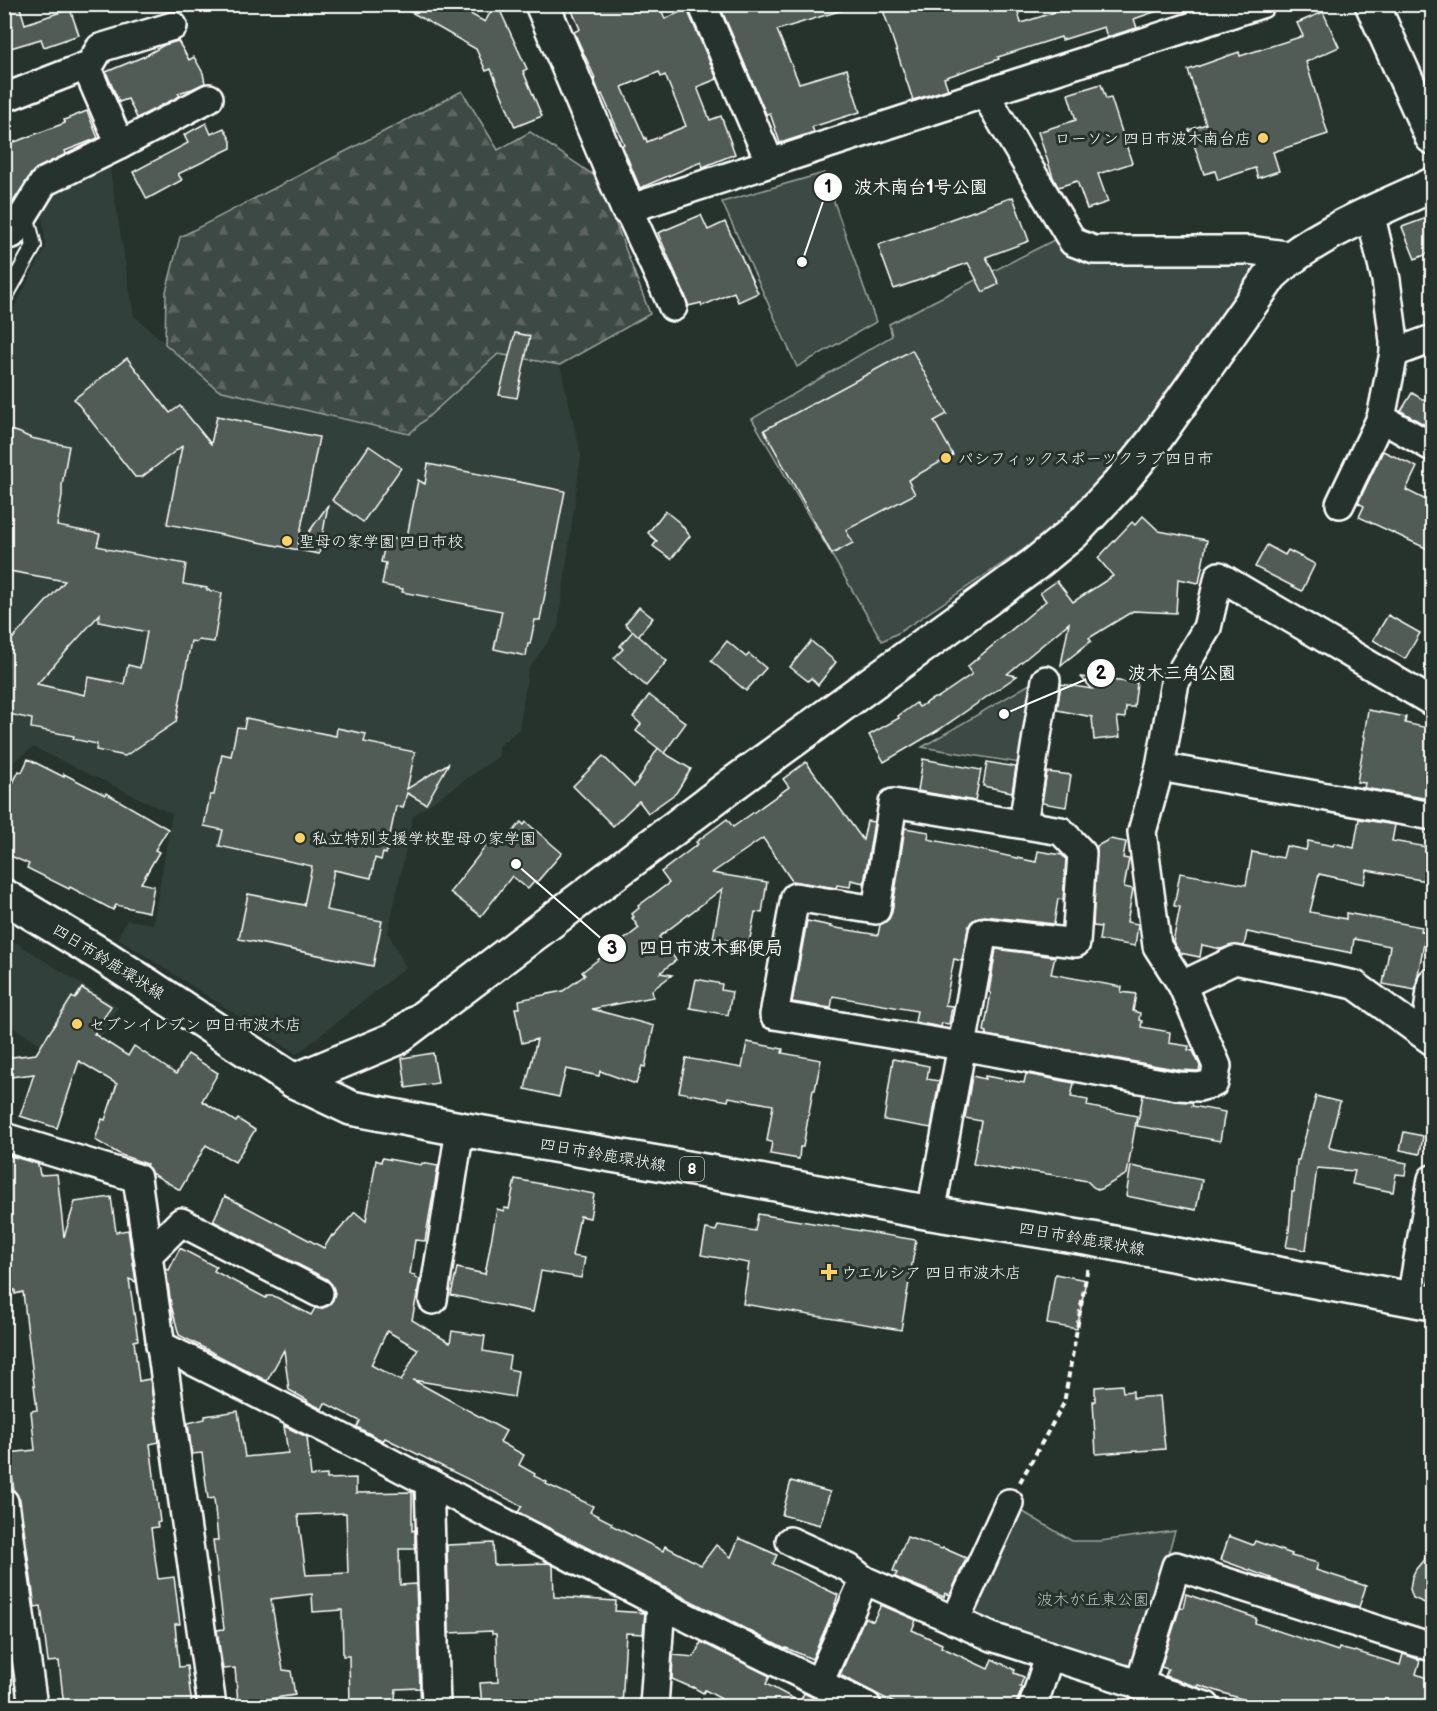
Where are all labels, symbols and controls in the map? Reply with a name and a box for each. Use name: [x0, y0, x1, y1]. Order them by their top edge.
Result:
place label: ローソン 四日市波木南台店: [1055, 130, 1251, 149]
marker: ローソン 四日市波木南台店: [1256, 131, 1270, 145]
callout: 波木南台1号公園: [813, 169, 1000, 205]
text: 1: [824, 177, 832, 198]
text: 波木南台1号公園: [854, 177, 988, 198]
place label: パシフィックスポーツクラブ四日市: [958, 450, 1213, 469]
marker: パシフィックスポーツクラブ四日市: [939, 451, 953, 465]
place label: 聖母の家学園 四日市校: [299, 533, 463, 552]
marker: 聖母の家学園 四日市校: [280, 534, 294, 548]
callout: 波木三角公園: [1086, 655, 1248, 691]
text: 2: [1096, 663, 1107, 684]
text: 波木三角公園: [1128, 663, 1236, 684]
place label: 私立特別支援学校聖母の家学園: [312, 830, 536, 849]
marker: 私立特別支援学校聖母の家学園: [293, 831, 307, 845]
street label: 四日市鈴鹿環状線: [49, 920, 168, 1004]
callout: 四日市波木郵便局: [597, 930, 795, 966]
text: 3: [607, 938, 617, 959]
text: 四日市波木郵便局: [639, 938, 783, 959]
place label: セブンイレブン 四日市波木店: [89, 1016, 301, 1035]
marker: セブンイレブン 四日市波木店: [70, 1017, 84, 1031]
street label: 四日市鈴鹿環状線: [538, 1135, 667, 1176]
road number: 8: [680, 1157, 704, 1181]
street label: 四日市鈴鹿環状線: [1017, 1219, 1146, 1260]
place label: ウエルシア 四日市波木店: [841, 1264, 1021, 1283]
marker: ウエルシア 四日市波木店: [822, 1265, 836, 1279]
park label: 波木が丘東公園: [1037, 1591, 1149, 1610]

